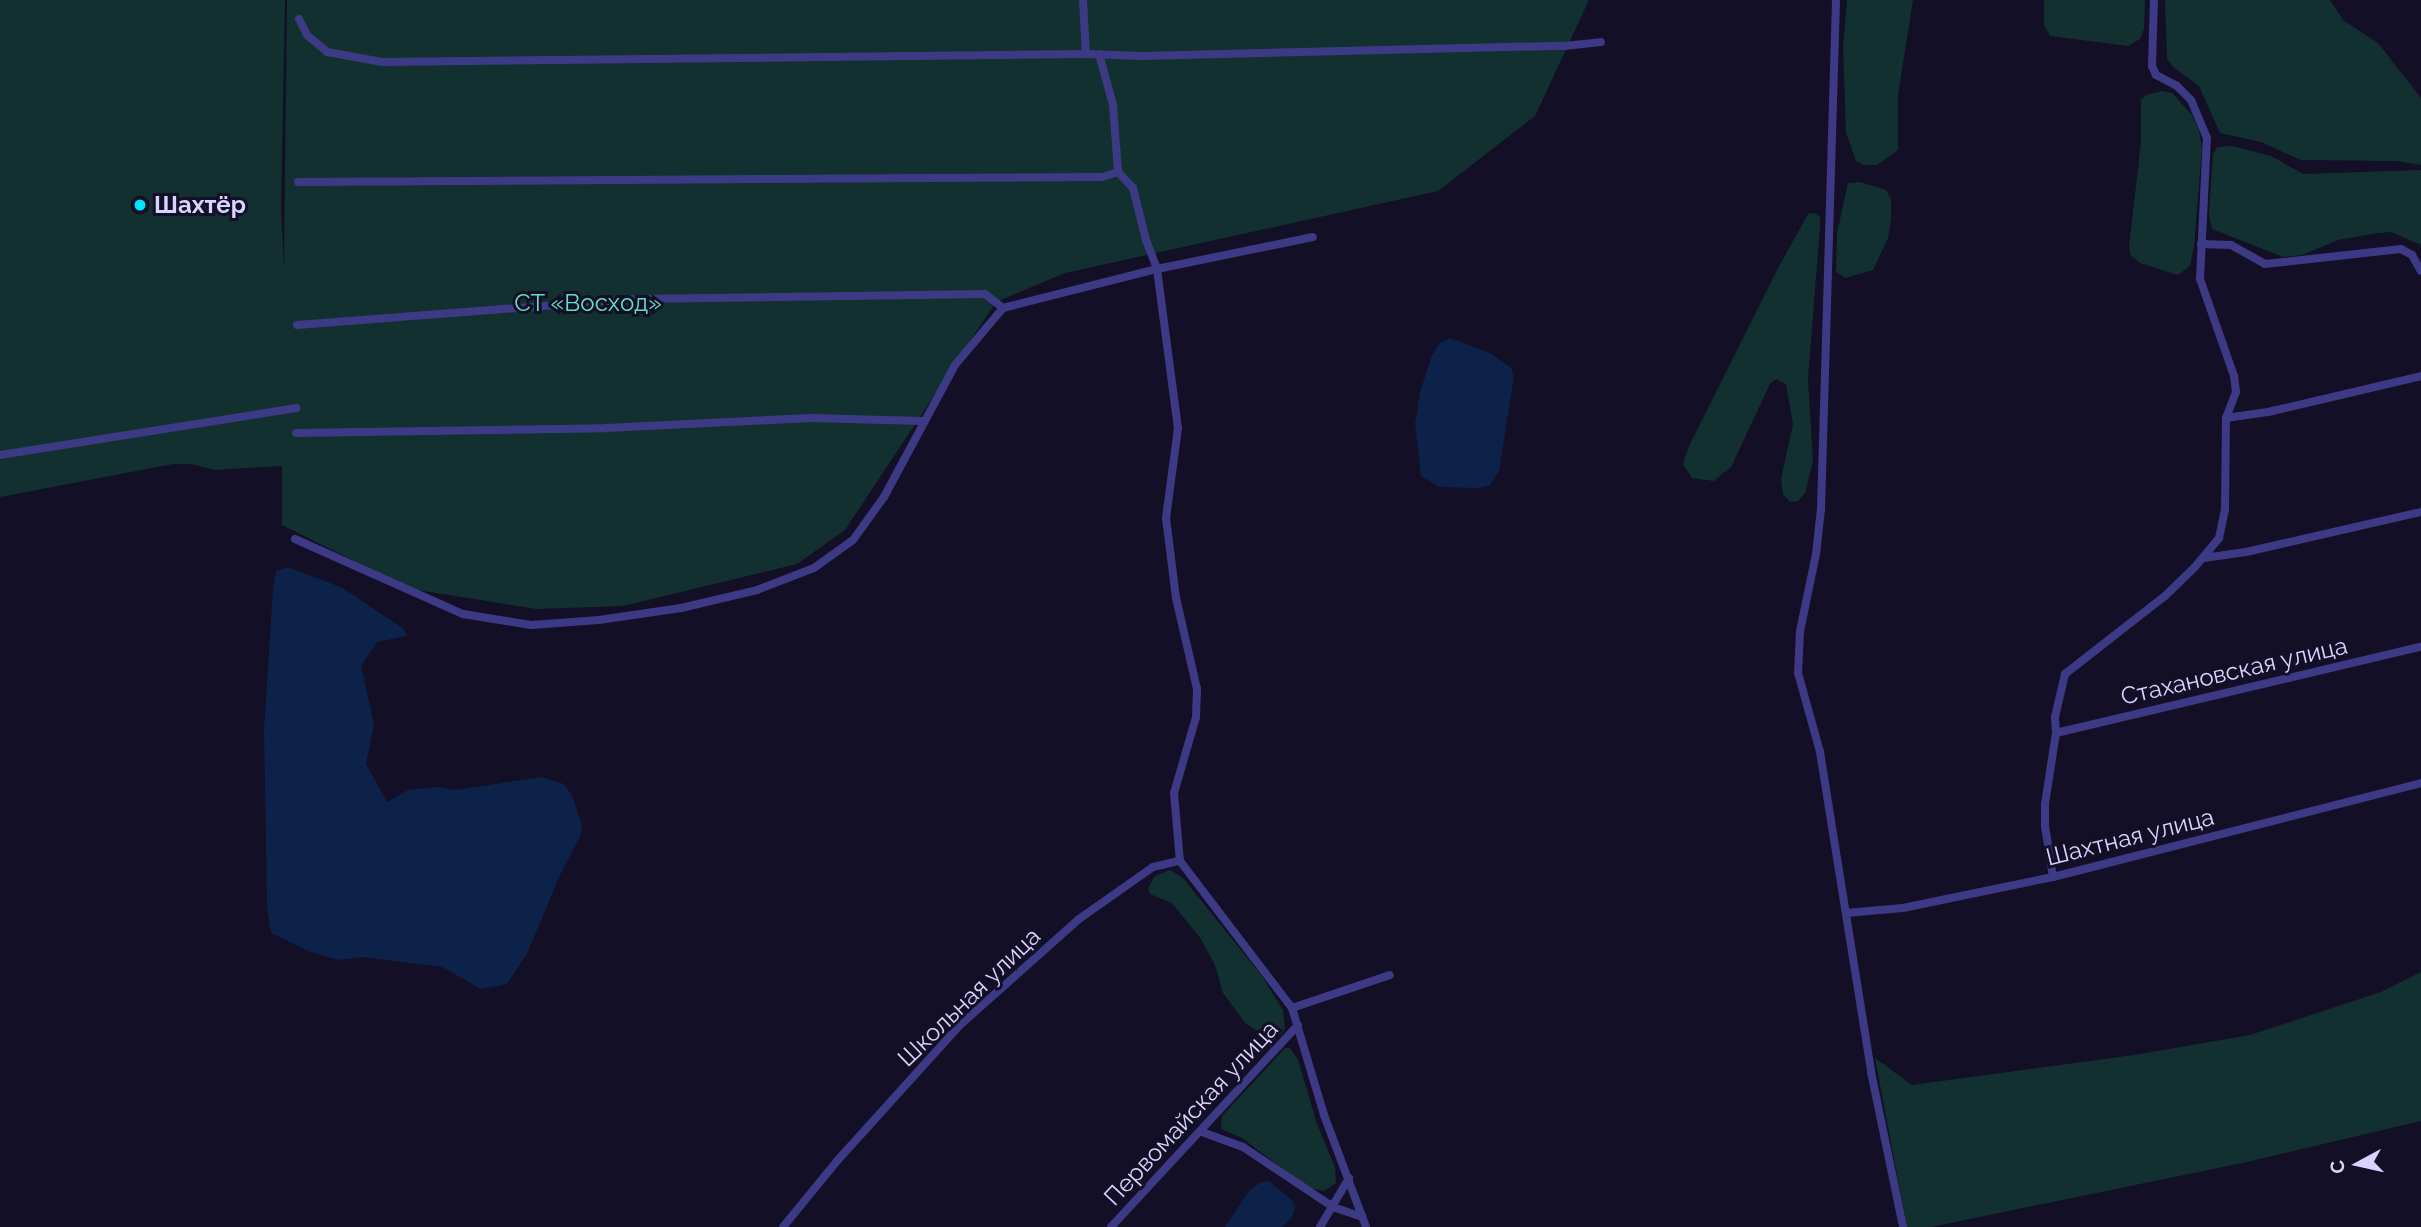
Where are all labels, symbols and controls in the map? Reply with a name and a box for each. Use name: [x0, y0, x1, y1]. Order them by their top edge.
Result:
place label: Шахтёр: [154, 191, 246, 219]
marker: Шахтёр: [132, 197, 148, 213]
park label: СТ «Восход»: [514, 289, 662, 317]
street label: Стахановская улица: [2118, 631, 2350, 711]
street label: Шахтная улица: [2043, 802, 2217, 872]
street label: Школьная улица: [891, 921, 1047, 1073]
street label: Первомайская улица: [1098, 1015, 1284, 1211]
north arrow: [2323, 1129, 2393, 1199]
text: С: [2325, 1159, 2349, 1175]

